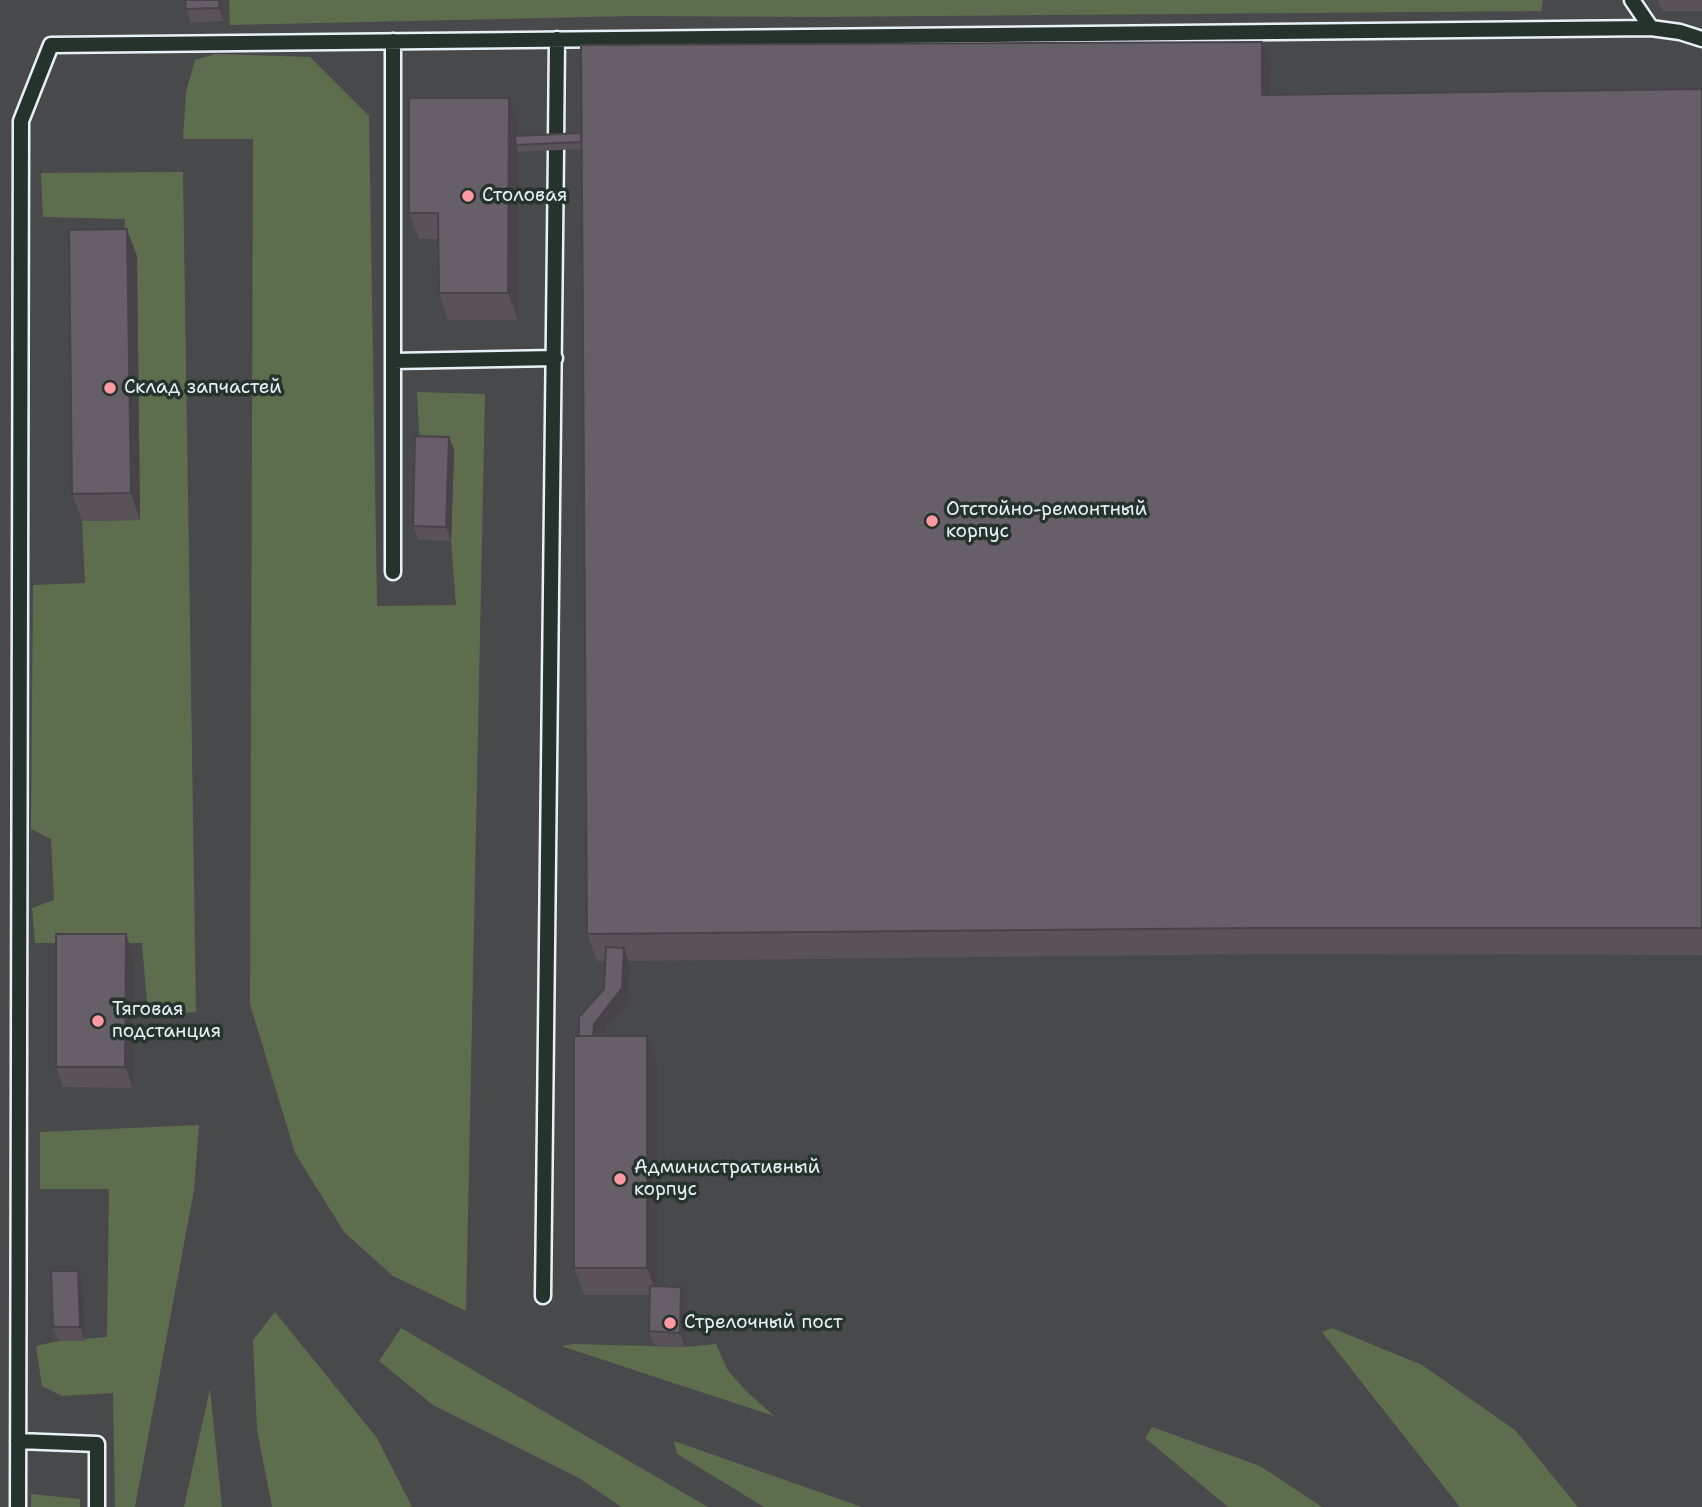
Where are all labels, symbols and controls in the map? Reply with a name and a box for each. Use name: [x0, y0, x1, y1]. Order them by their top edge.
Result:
place label: Столовая: [482, 185, 567, 207]
marker: Столовая: [460, 188, 476, 204]
place label: Склад запчастей: [124, 377, 282, 399]
marker: Склад запчастей: [102, 380, 118, 396]
place label: Отстойно-ремонтный корпус: [946, 499, 1147, 543]
marker: Отстойно-ремонтный корпус: [924, 513, 940, 529]
place label: Тяговая подстанция: [112, 999, 221, 1043]
marker: Тяговая подстанция: [90, 1013, 106, 1029]
place label: Административный корпус: [634, 1157, 820, 1201]
marker: Административный корпус: [612, 1171, 628, 1187]
place label: Стрелочный пост: [684, 1312, 843, 1334]
marker: Стрелочный пост: [662, 1315, 678, 1331]

